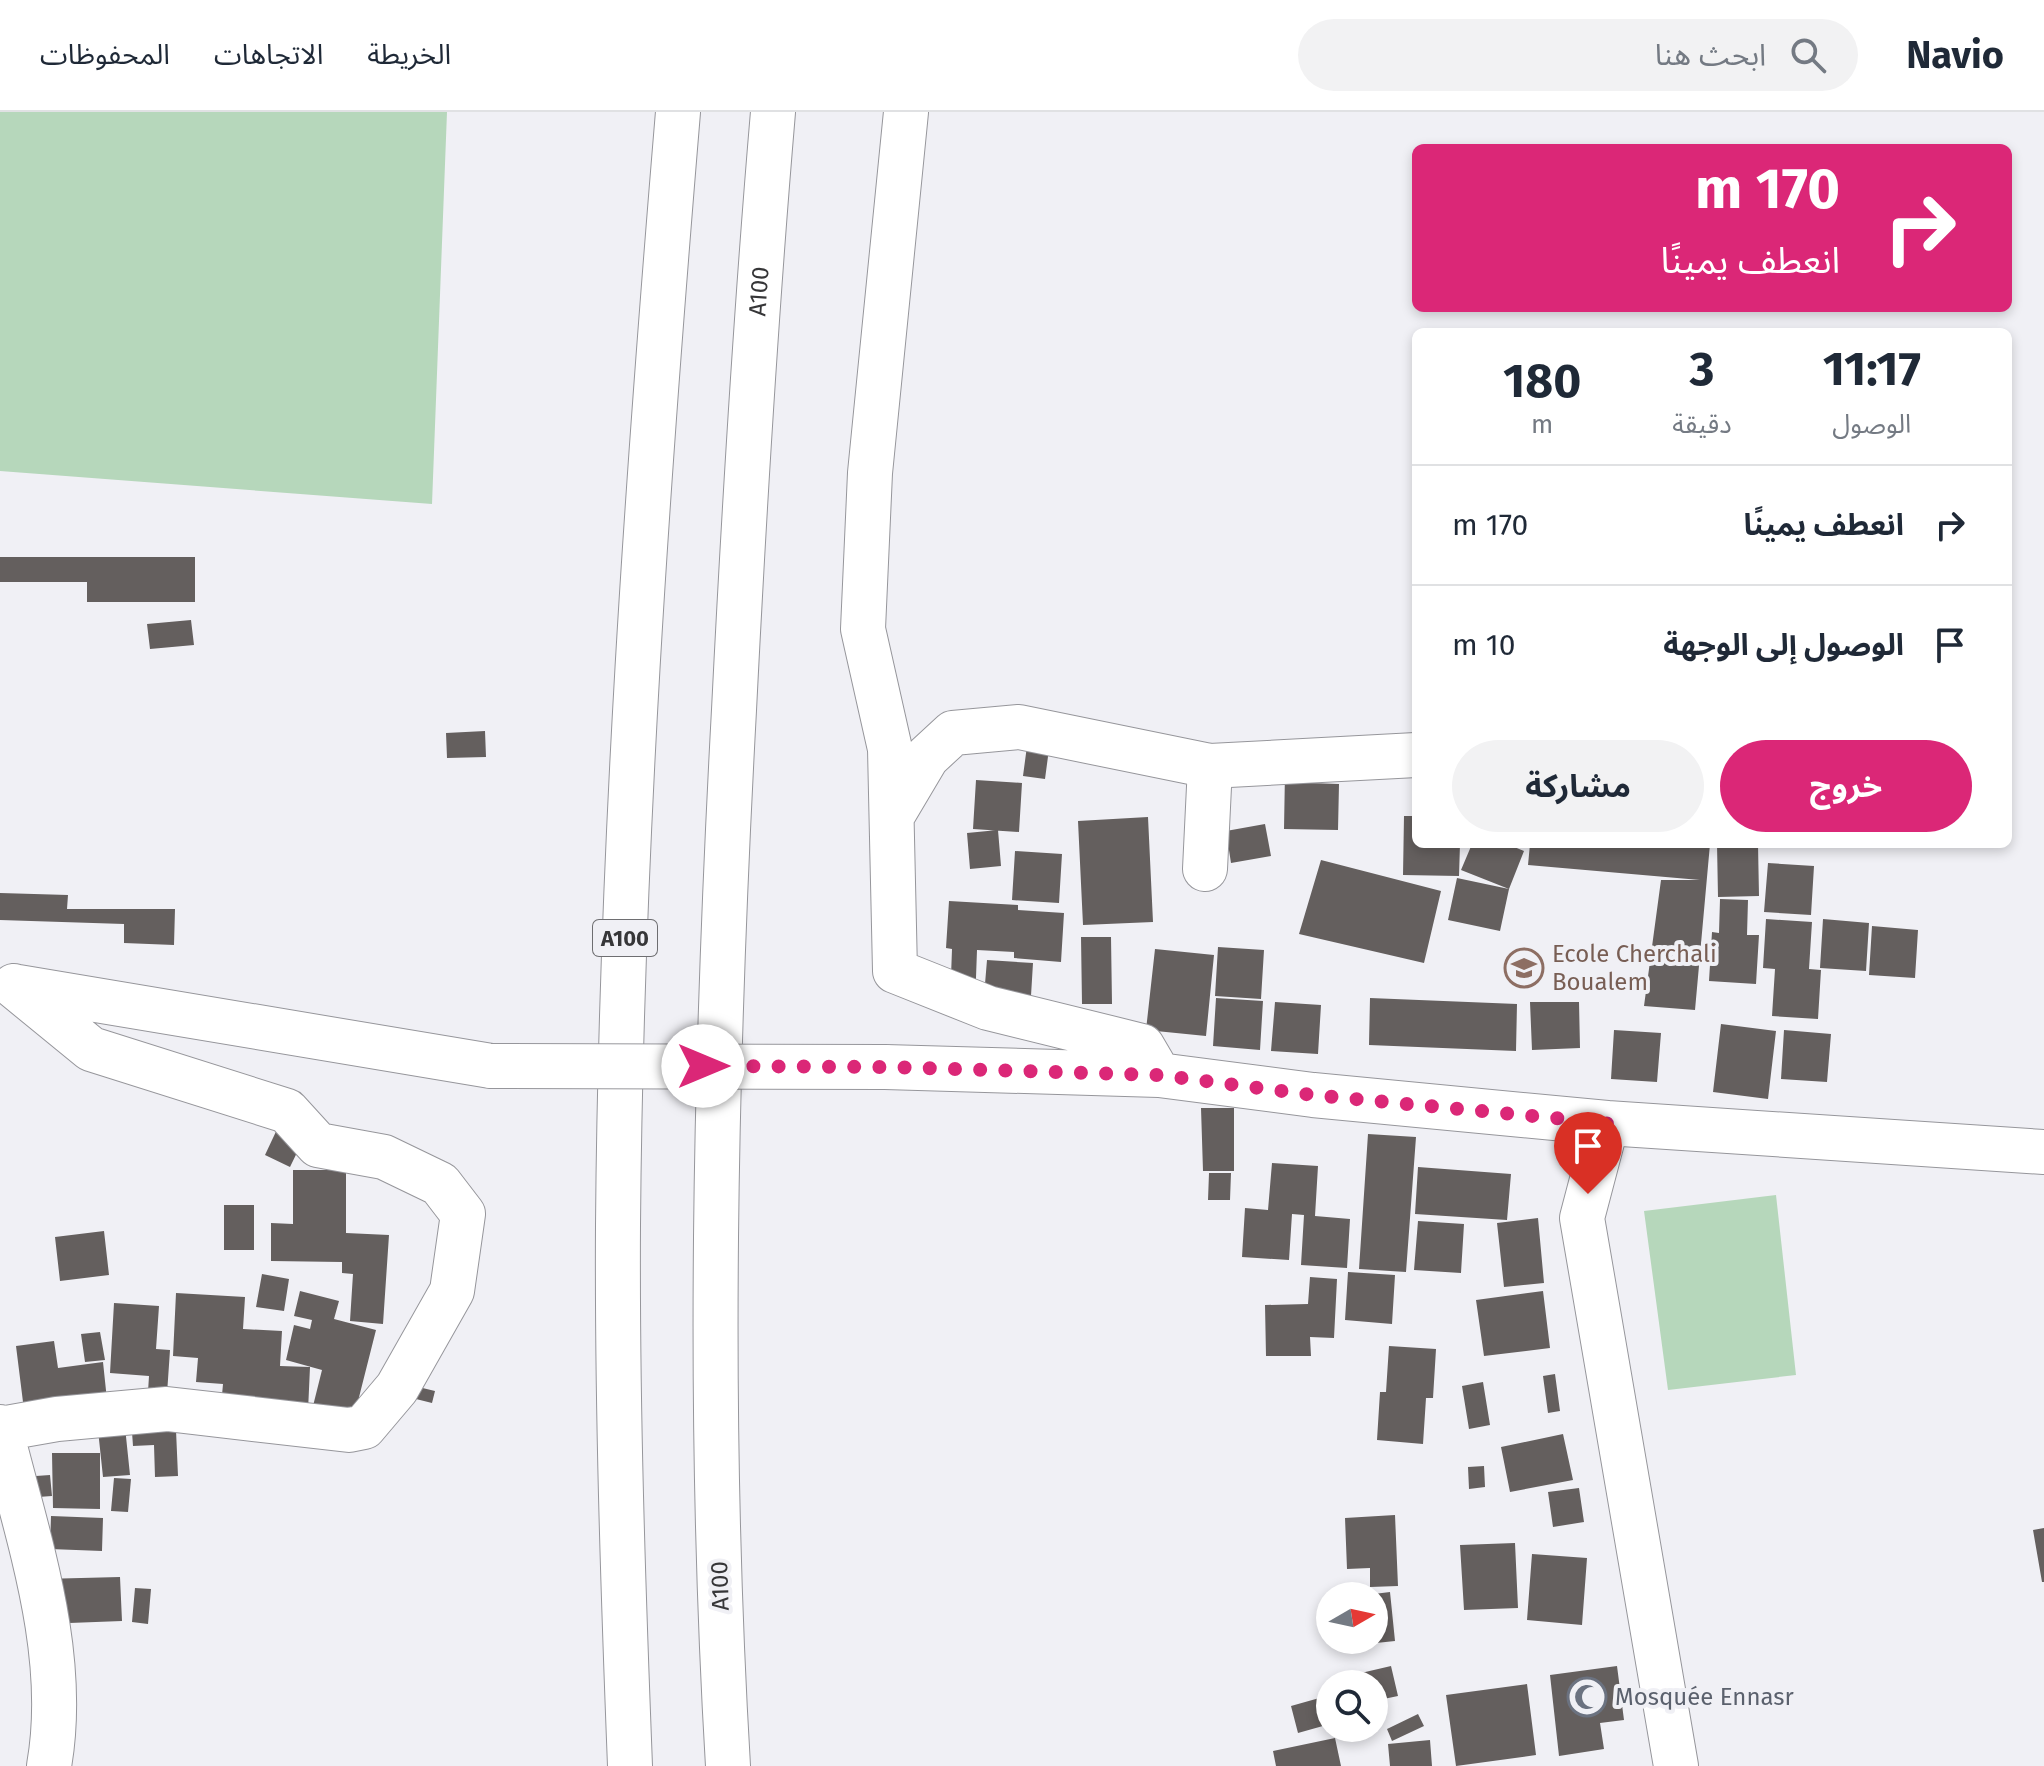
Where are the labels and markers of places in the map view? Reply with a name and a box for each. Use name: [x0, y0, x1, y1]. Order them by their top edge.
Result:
place label: Ecole Cherchali Boualem: [1552, 940, 1717, 996]
school or university icon: Ecole Cherchali Boualem: [1503, 947, 1545, 989]
pin: [1554, 1112, 1622, 1194]
mosque icon: Mosquée Ennasr: [1566, 1676, 1608, 1718]
place label: Mosquée Ennasr: [1615, 1683, 1794, 1711]

